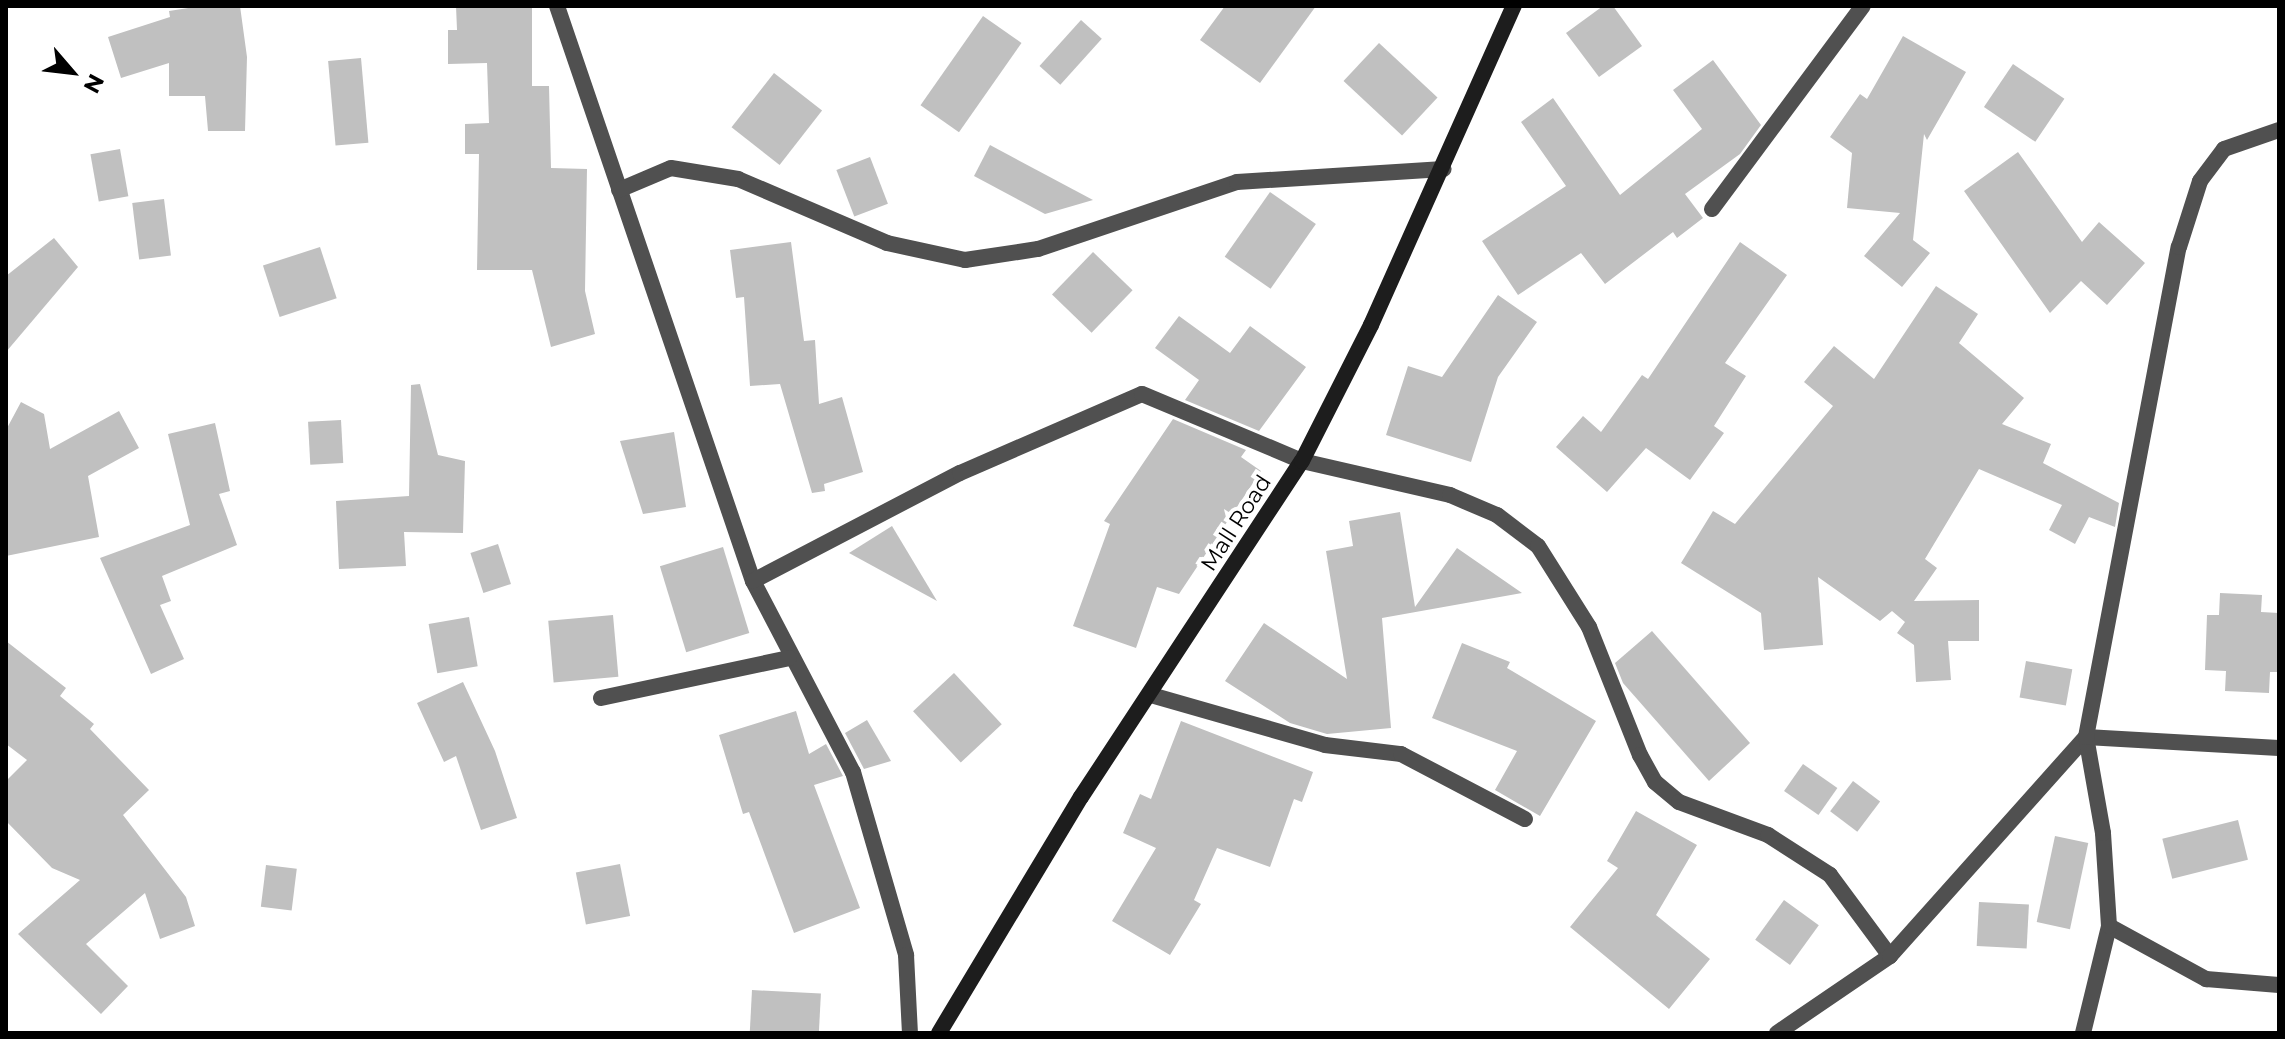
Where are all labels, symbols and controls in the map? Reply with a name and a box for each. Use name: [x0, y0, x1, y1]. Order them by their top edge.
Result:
north arrow: [32, 32, 112, 112]
text: N: [78, 69, 110, 98]
street label: Mall Road: [1195, 470, 1277, 576]

